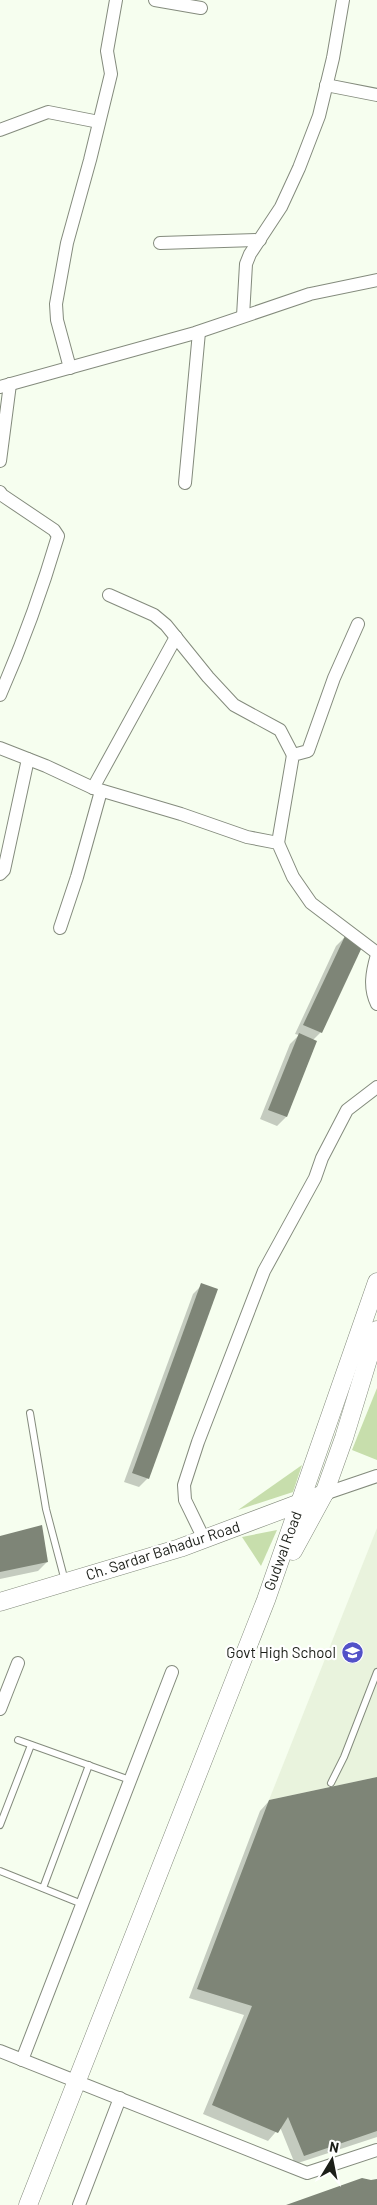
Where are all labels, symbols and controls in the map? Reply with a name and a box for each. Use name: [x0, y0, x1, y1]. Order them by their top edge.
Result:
street label: Gudwal Road: [259, 1508, 305, 1593]
street label: Ch. Sardar Bahadur Road: [83, 1517, 242, 1583]
school or university icon: Govt High School: [340, 1641, 364, 1665]
place label: Govt High School: [226, 1643, 336, 1661]
north arrow: [307, 2135, 357, 2185]
text: N: [328, 2138, 340, 2156]

